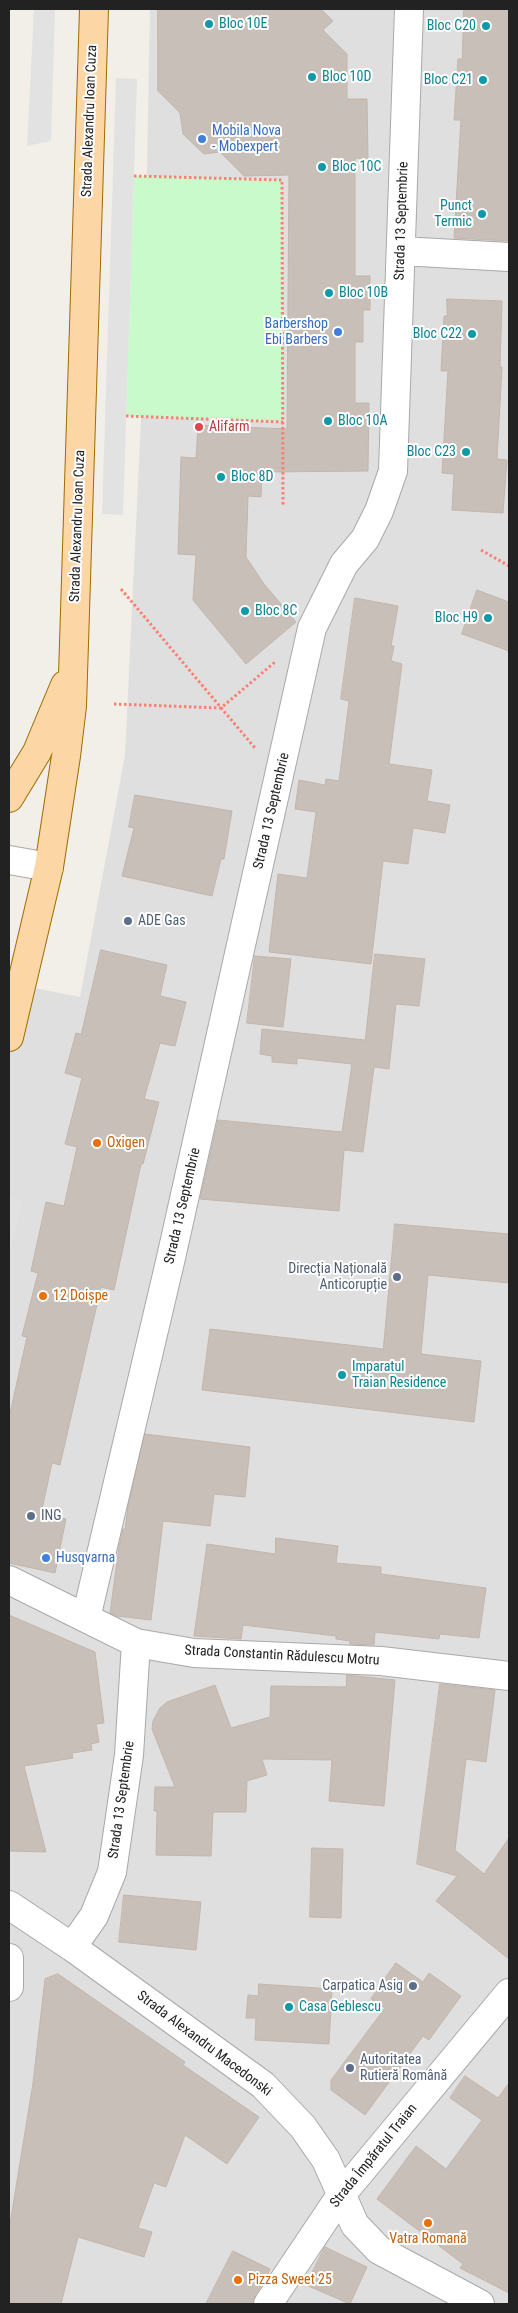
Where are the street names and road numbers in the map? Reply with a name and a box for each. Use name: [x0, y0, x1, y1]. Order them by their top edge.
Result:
street label: Strada Alexandru Ioan Cuza: [79, 45, 101, 197]
street label: Strada 13 Septembrie: [392, 161, 412, 281]
street label: Strada Alexandru Ioan Cuza: [67, 450, 89, 602]
street label: Strada 13 Septembrie: [250, 751, 294, 871]
street label: Strada 13 Septembrie: [161, 1146, 205, 1266]
street label: Strada Constantin Rădulescu Motru: [184, 1643, 380, 1669]
street label: Strada 13 Septembrie: [105, 1740, 139, 1860]
street label: Strada Alexandru Macedonski: [133, 1988, 275, 2100]
street label: Strada Împăratul Traian: [327, 2101, 421, 2211]

